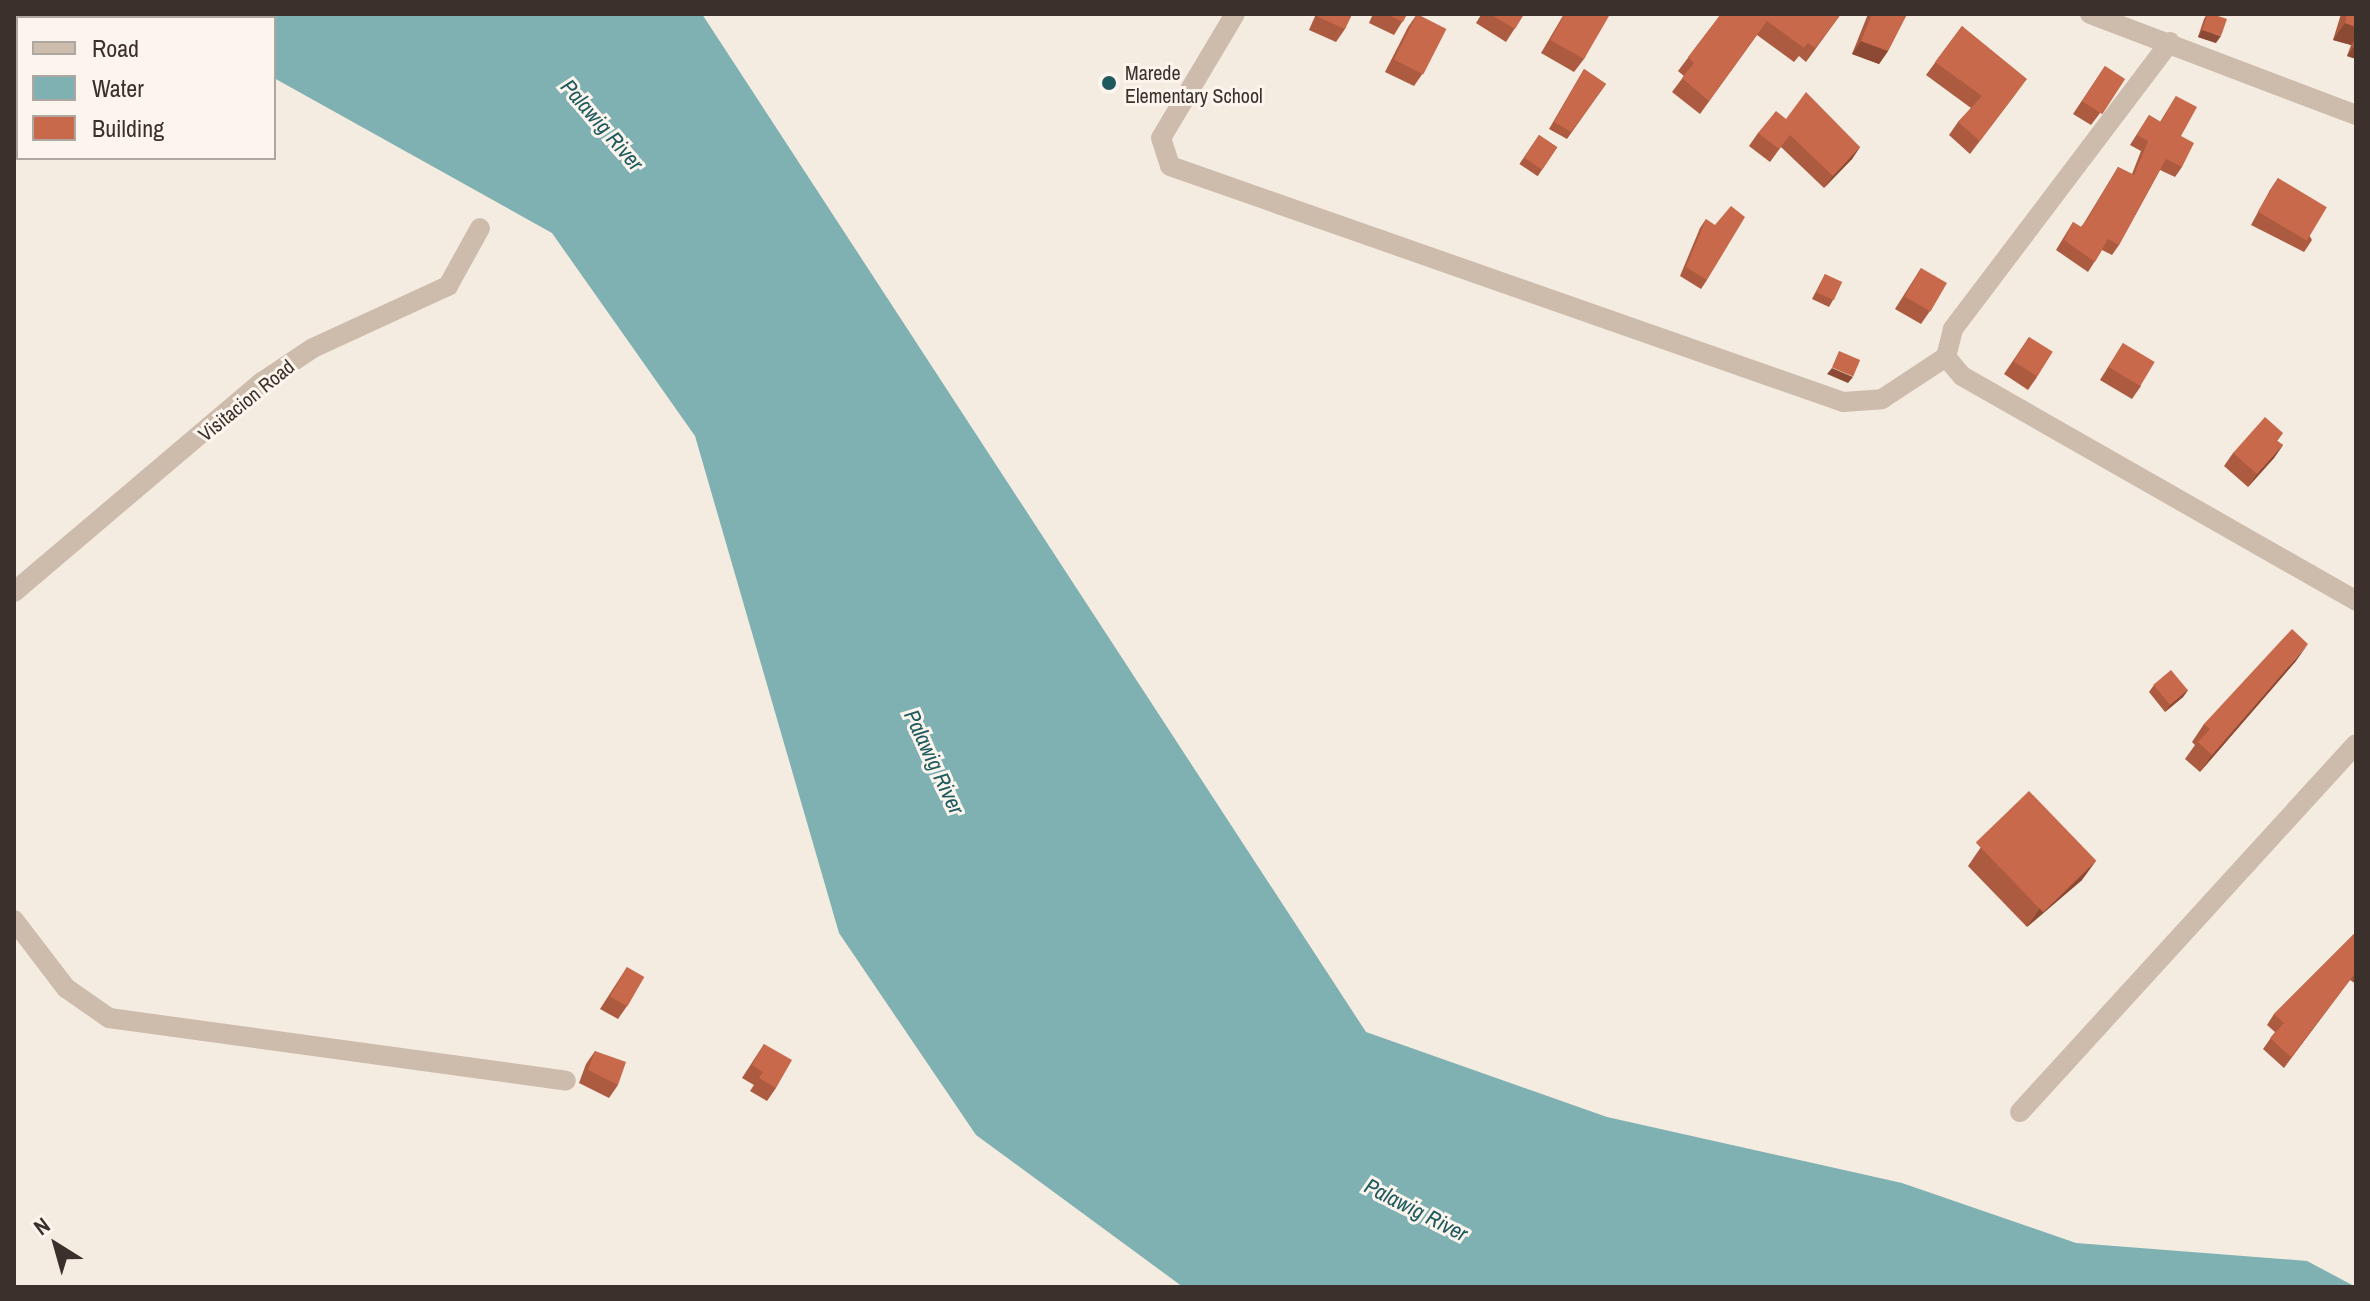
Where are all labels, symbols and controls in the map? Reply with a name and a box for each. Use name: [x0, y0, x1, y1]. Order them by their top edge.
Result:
legend: [16, 16, 276, 160]
text: Road: [92, 32, 139, 64]
place label: Marede Elementary School: [1125, 60, 1263, 107]
text: Water: [92, 72, 144, 104]
water label: Palawig River: [555, 74, 649, 176]
marker: Marede Elementary School: [1100, 74, 1118, 92]
text: Building: [92, 112, 164, 144]
street label: Visitacion Road: [193, 354, 299, 446]
water label: Palawig River: [898, 706, 970, 818]
water label: Palawig River: [1360, 1173, 1472, 1247]
north arrow: [16, 1205, 96, 1285]
text: N: [27, 1210, 56, 1242]

